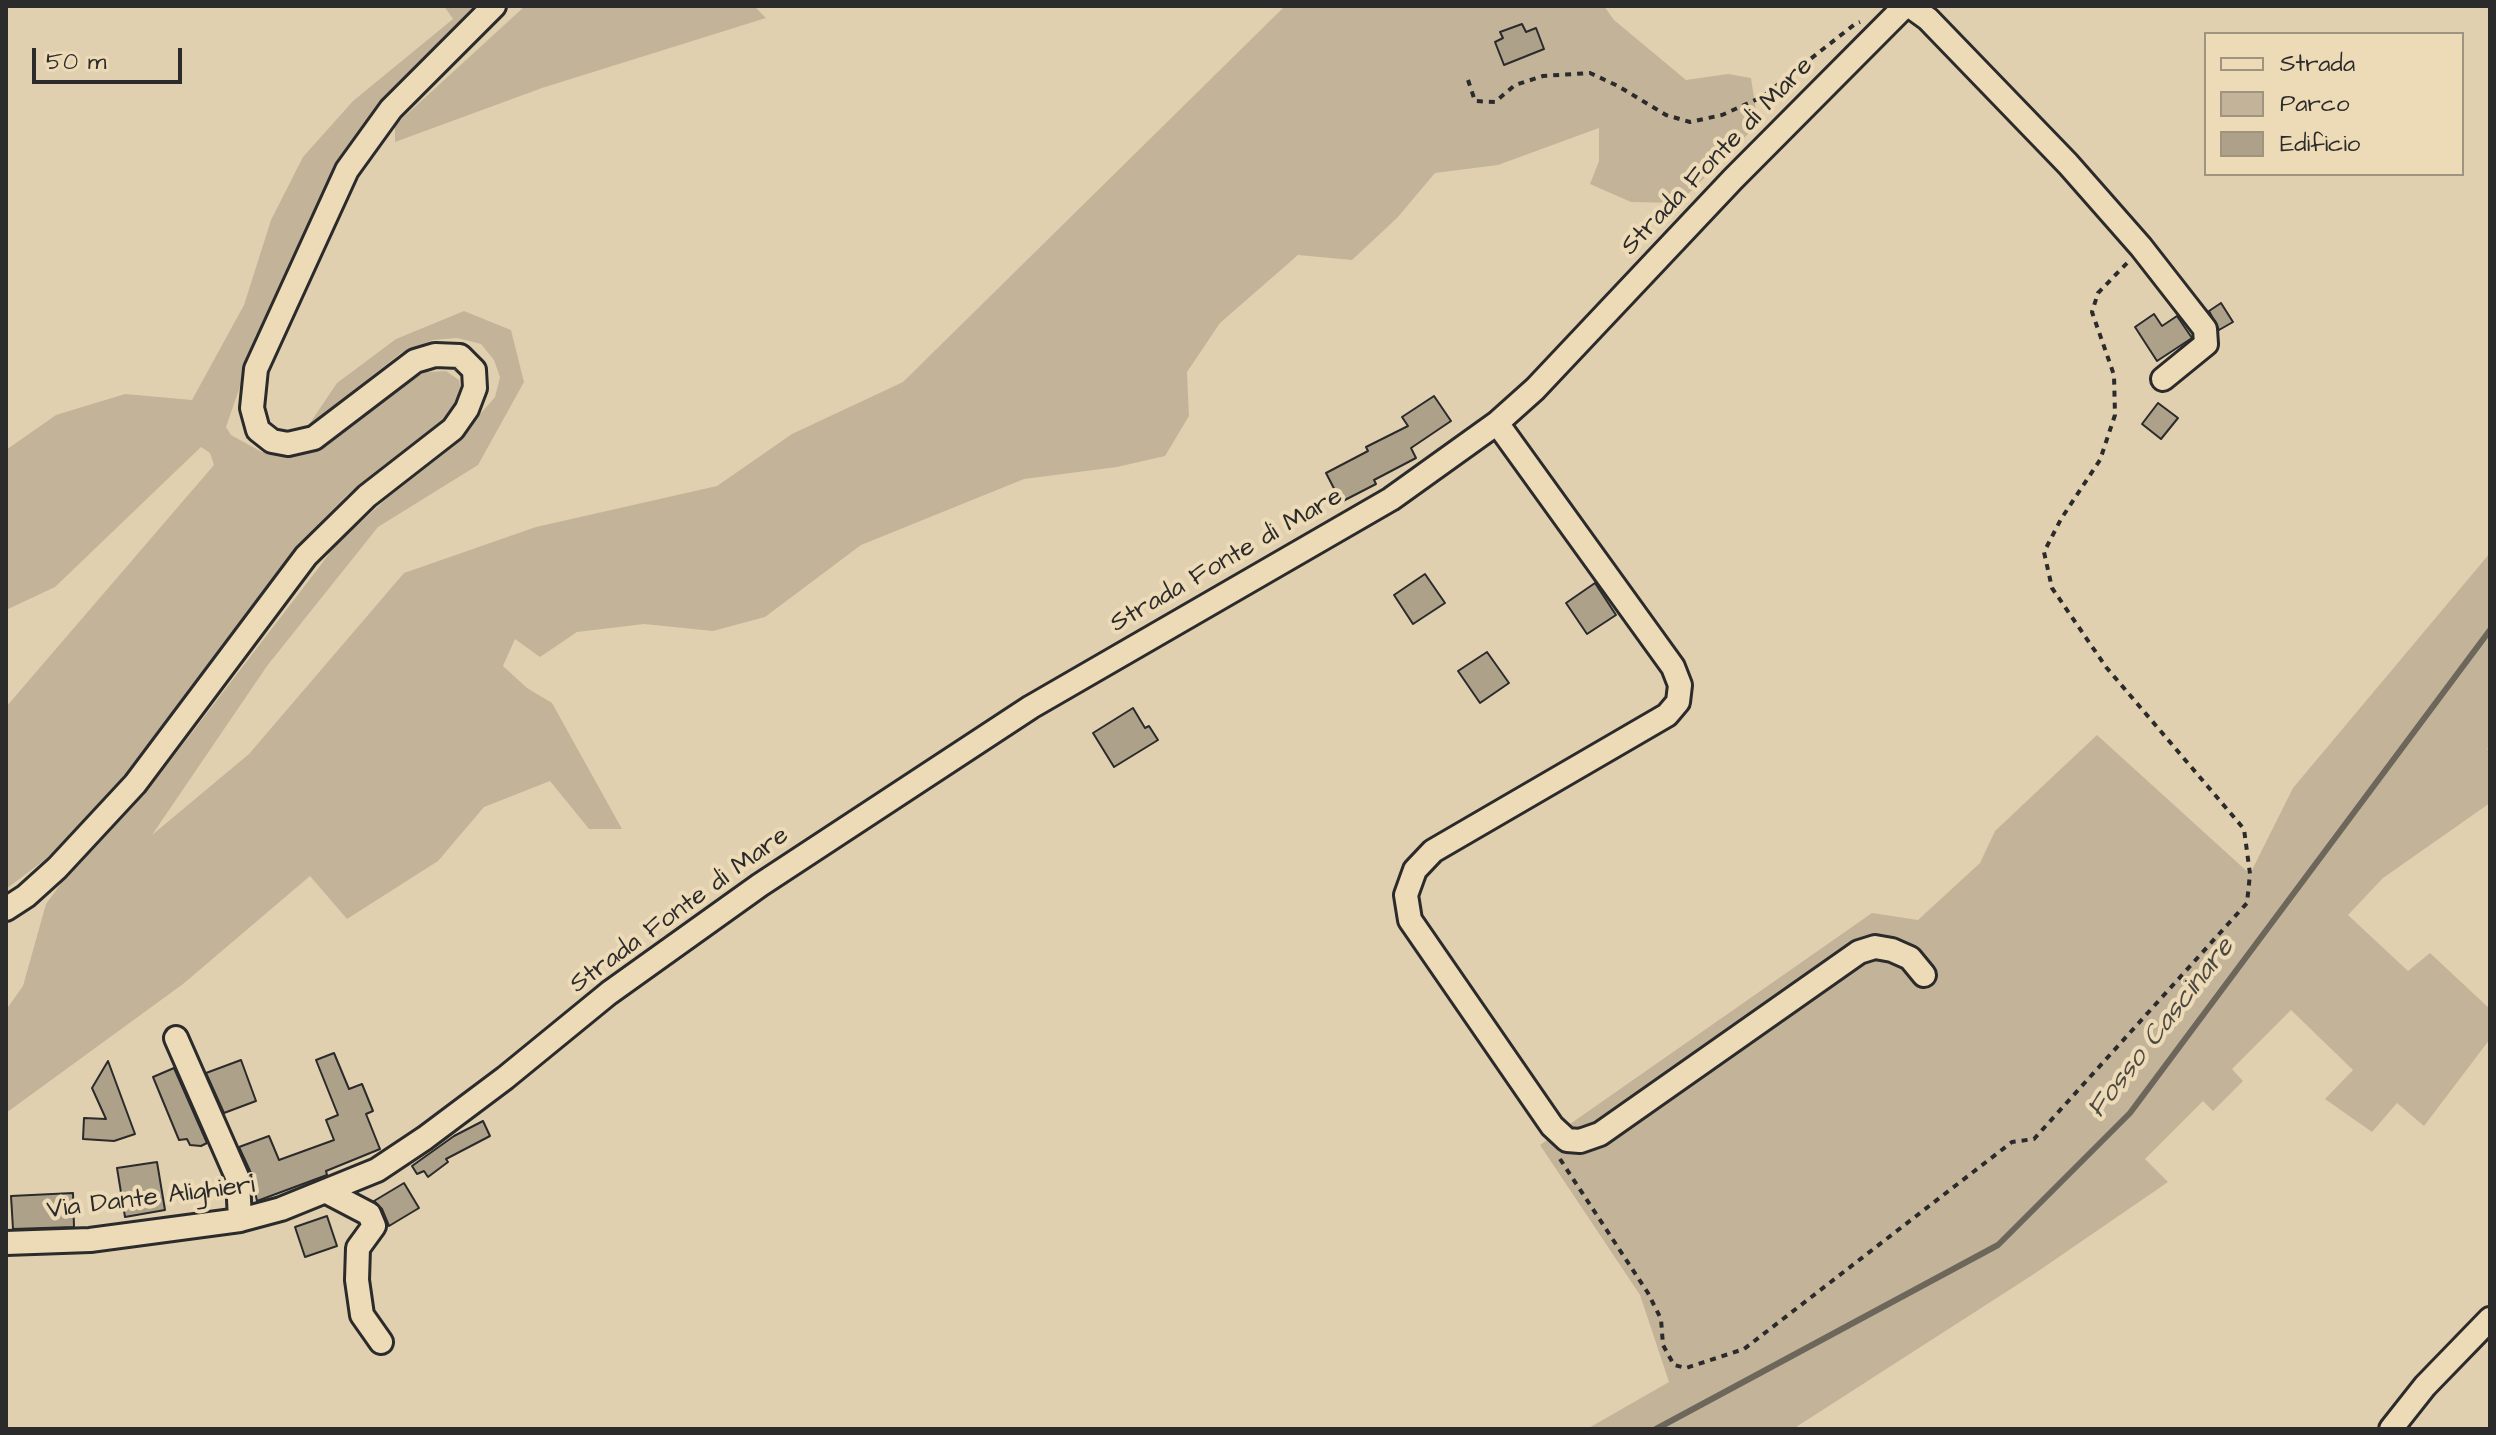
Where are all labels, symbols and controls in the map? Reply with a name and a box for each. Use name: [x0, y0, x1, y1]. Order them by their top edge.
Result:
scale bar: [36, 32, 186, 82]
legend: [2204, 32, 2464, 176]
text: 50 m: [46, 45, 106, 79]
text: Strada: [2280, 47, 2355, 81]
street label: Strada Fonte di Mare: [1615, 51, 1821, 263]
text: Parco: [2280, 87, 2349, 121]
text: Edificio: [2280, 127, 2360, 161]
street label: Strada Fonte di Mare: [1105, 482, 1349, 640]
street label: Strada Fonte di Mare: [564, 821, 796, 1001]
water label: Fosso Cascinare: [2081, 932, 2243, 1126]
street label: Via Dante Alighieri: [45, 1171, 257, 1227]

